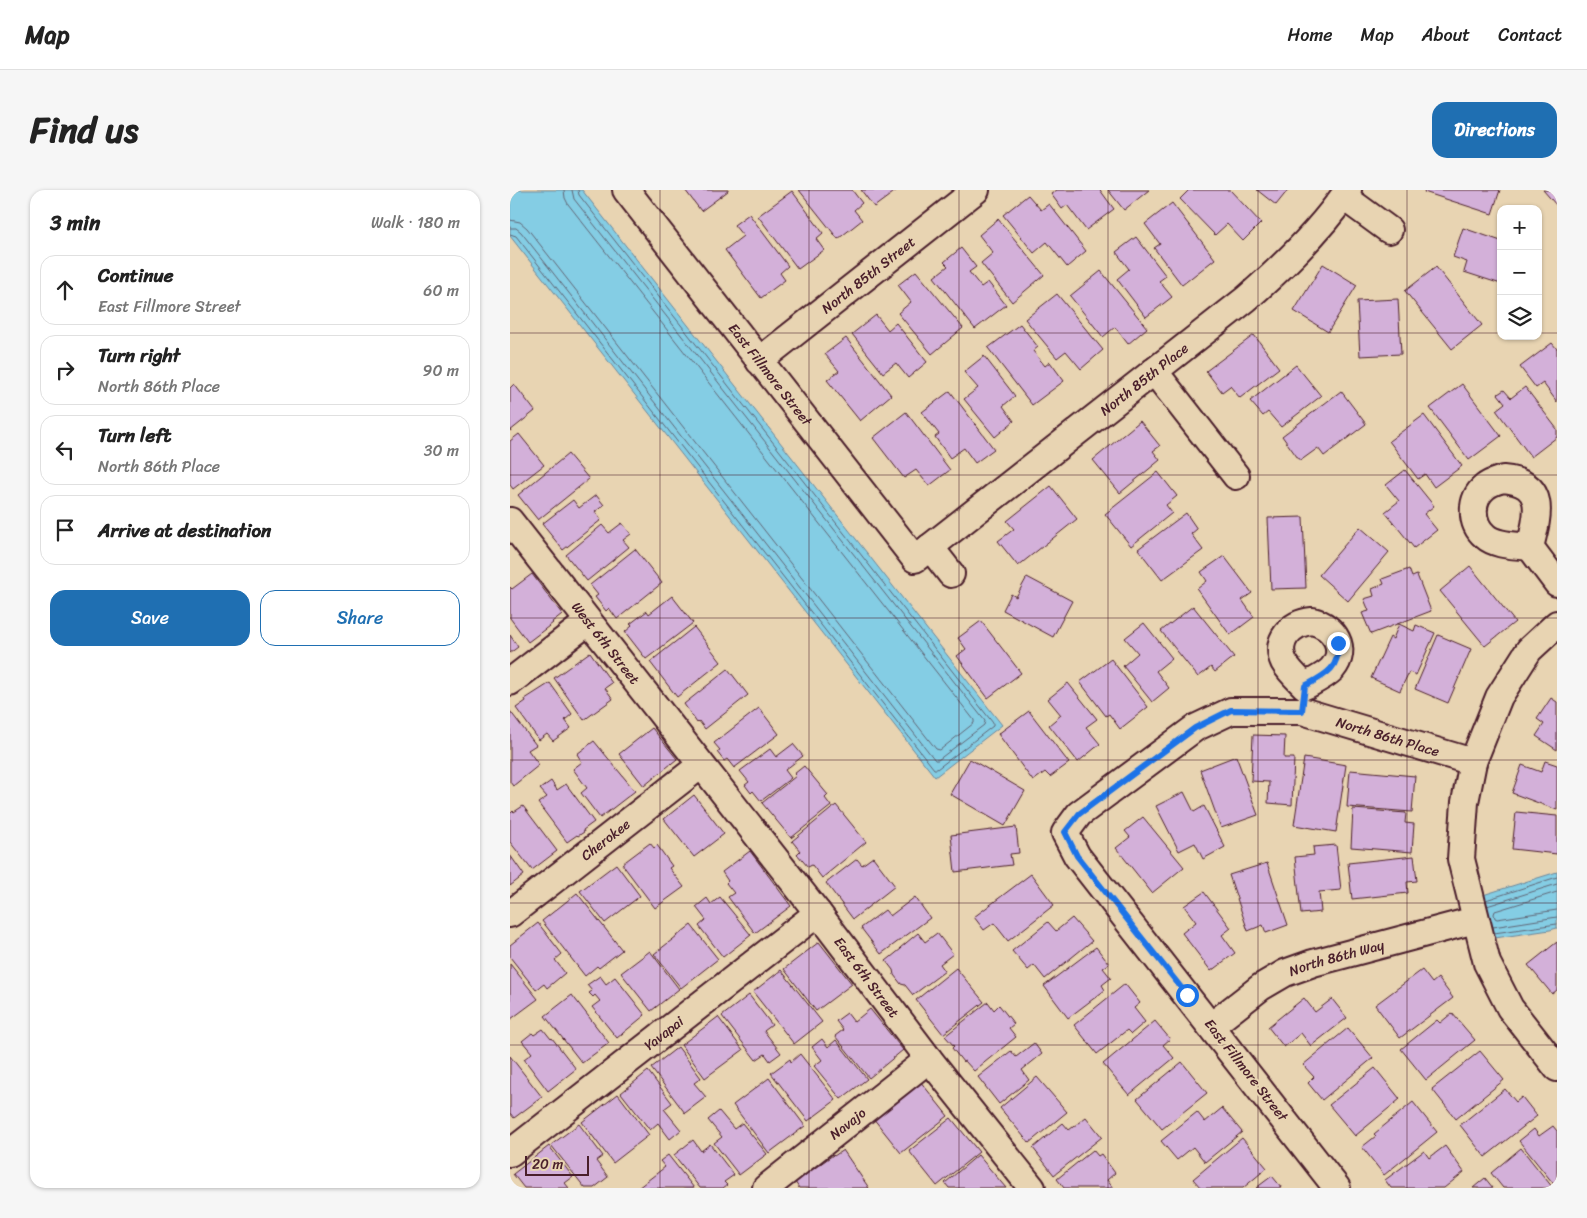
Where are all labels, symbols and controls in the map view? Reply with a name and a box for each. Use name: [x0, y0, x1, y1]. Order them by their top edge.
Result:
text: Map: [25, 14, 69, 56]
text: Home: [1288, 19, 1333, 51]
text: Map: [1361, 19, 1394, 51]
text: About: [1422, 19, 1470, 51]
text: Contact: [1498, 19, 1562, 51]
text: Find us: [30, 99, 138, 161]
button: Directions: [1432, 102, 1557, 158]
text: 3 min: [50, 204, 100, 242]
map controls: [1497, 205, 1542, 340]
button: +: [1497, 205, 1542, 250]
text: Walk · 180 m: [371, 208, 460, 237]
street label: North 85th Street: [815, 230, 921, 320]
button: −: [1497, 250, 1542, 295]
text: Continue: [98, 259, 174, 292]
icon: ahead: [51, 276, 79, 304]
text: 60 m: [423, 276, 459, 305]
text: East Fillmore Street: [98, 292, 241, 321]
button: layers: [1497, 295, 1542, 340]
street label: East Fillmore Street: [722, 317, 820, 432]
street label: North 85th Place: [1094, 336, 1194, 422]
text: Turn right: [98, 339, 180, 372]
icon: right: [51, 356, 79, 384]
text: 90 m: [423, 356, 459, 385]
text: North 86th Place: [98, 372, 220, 401]
text: Turn left: [98, 419, 171, 452]
icon: left: [51, 436, 79, 464]
text: 30 m: [424, 436, 459, 465]
text: North 86th Place: [98, 452, 220, 481]
text: Arrive at destination: [98, 514, 271, 547]
icon: arrive: [51, 516, 79, 544]
button: Save: [50, 590, 250, 646]
button: Share: [260, 590, 460, 646]
street label: West 6th Street: [565, 596, 646, 690]
route end: [1327, 632, 1350, 655]
street label: North 86th Place: [1333, 709, 1443, 764]
street label: Cherokee: [575, 812, 636, 867]
street label: East 6th Street: [827, 931, 906, 1023]
street label: North 86th Way: [1285, 932, 1388, 983]
route start: [1176, 984, 1199, 1007]
street label: Yavapai: [638, 1009, 690, 1057]
street label: East Fillmore Street: [1198, 1013, 1295, 1128]
street label: Navajo: [823, 1101, 872, 1146]
text: 20 m: [532, 1152, 563, 1177]
scale bar: [525, 1153, 589, 1176]

